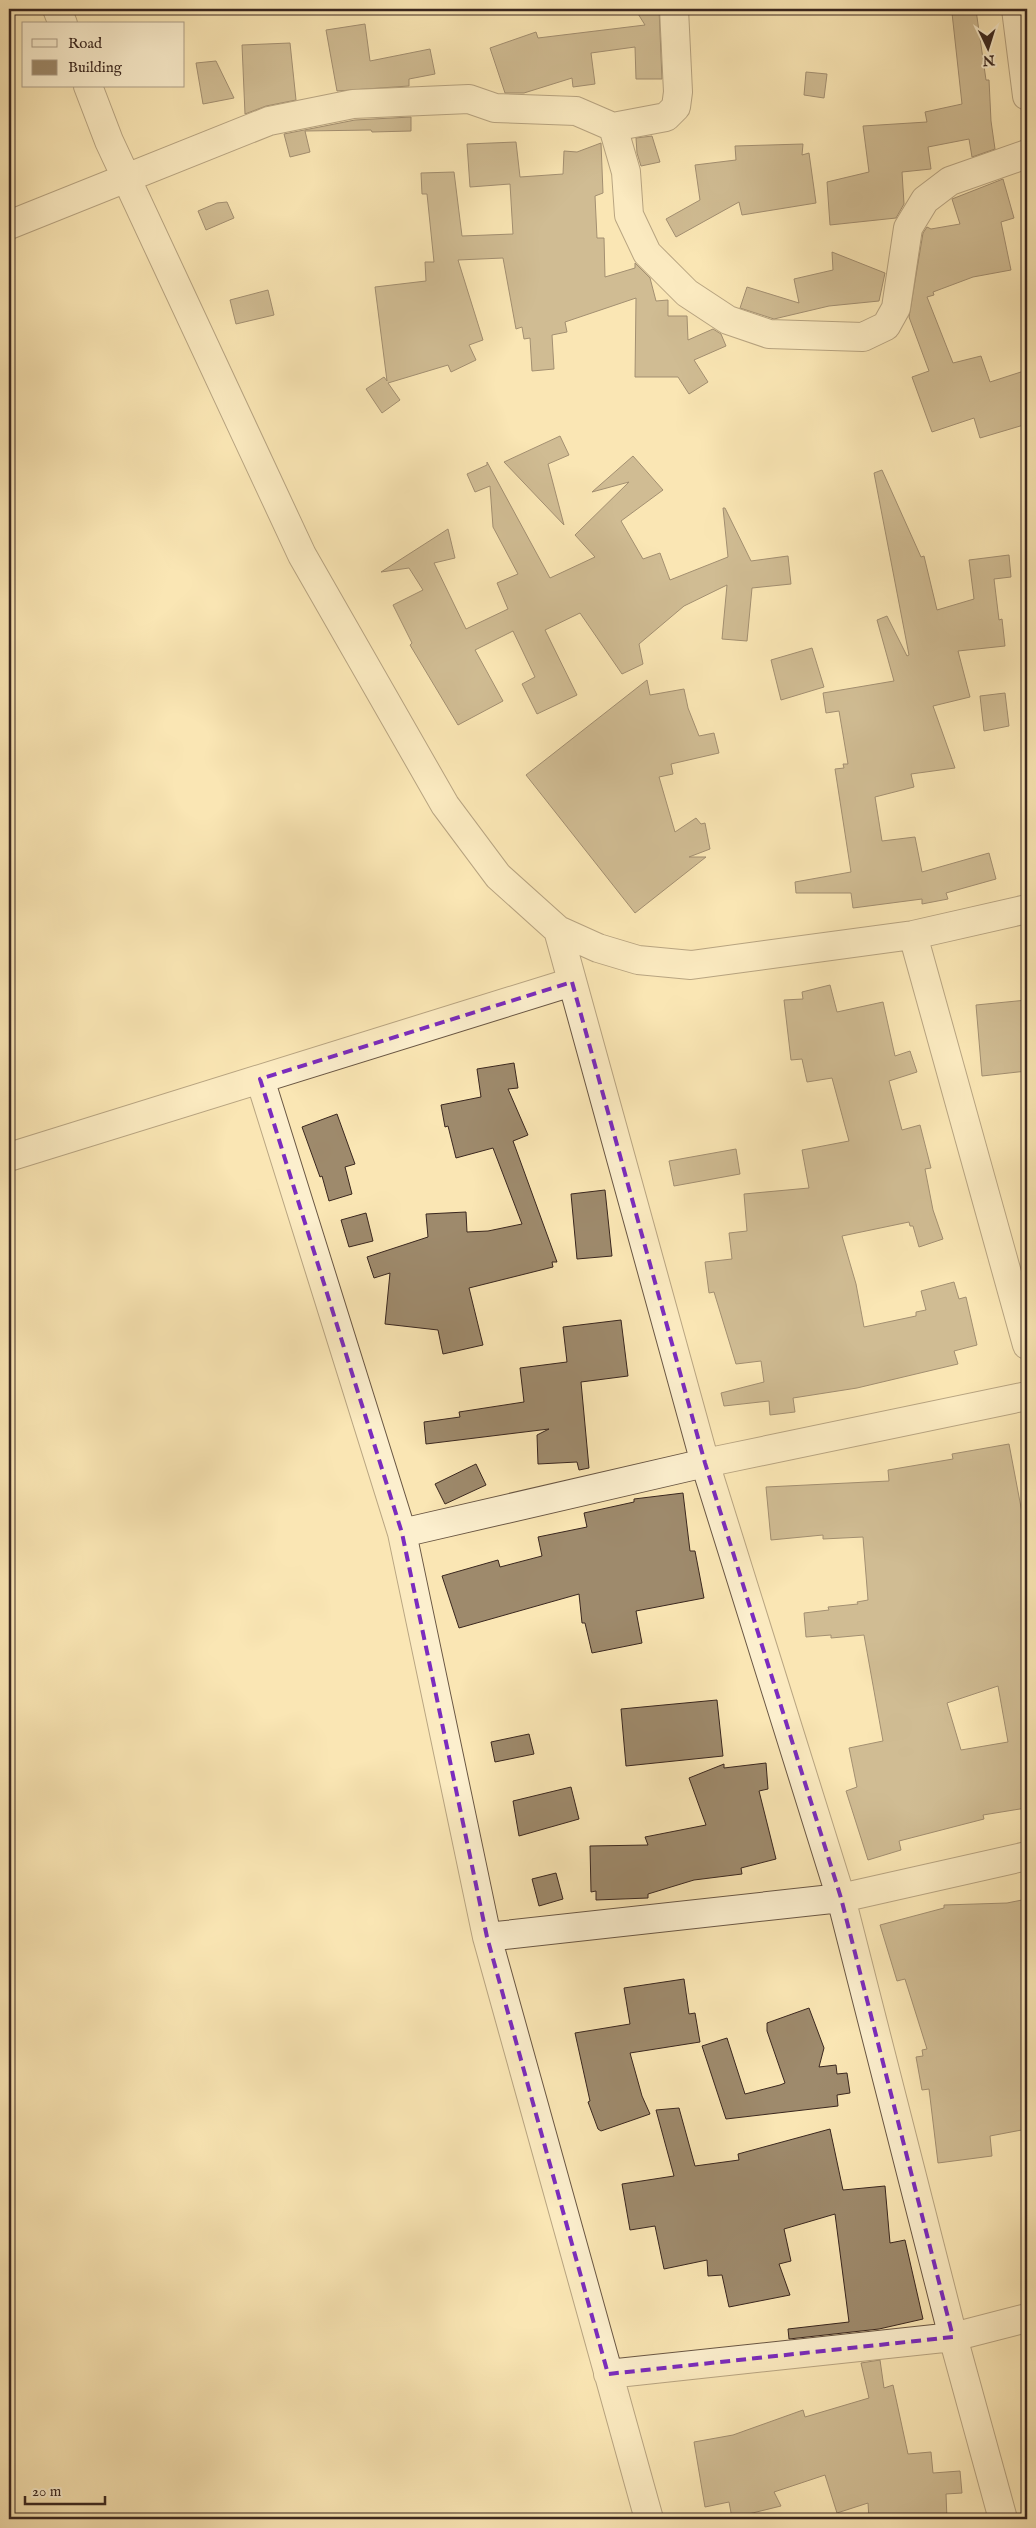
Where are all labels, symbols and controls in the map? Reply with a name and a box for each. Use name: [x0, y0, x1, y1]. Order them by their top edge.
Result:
legend: [22, 22, 185, 88]
north arrow: [964, 22, 1014, 72]
text: Road: [68, 34, 103, 53]
text: N: [982, 51, 997, 69]
text: Building: [68, 58, 123, 77]
scale bar: [25, 2473, 105, 2505]
text: 20 m: [32, 2482, 62, 2501]

